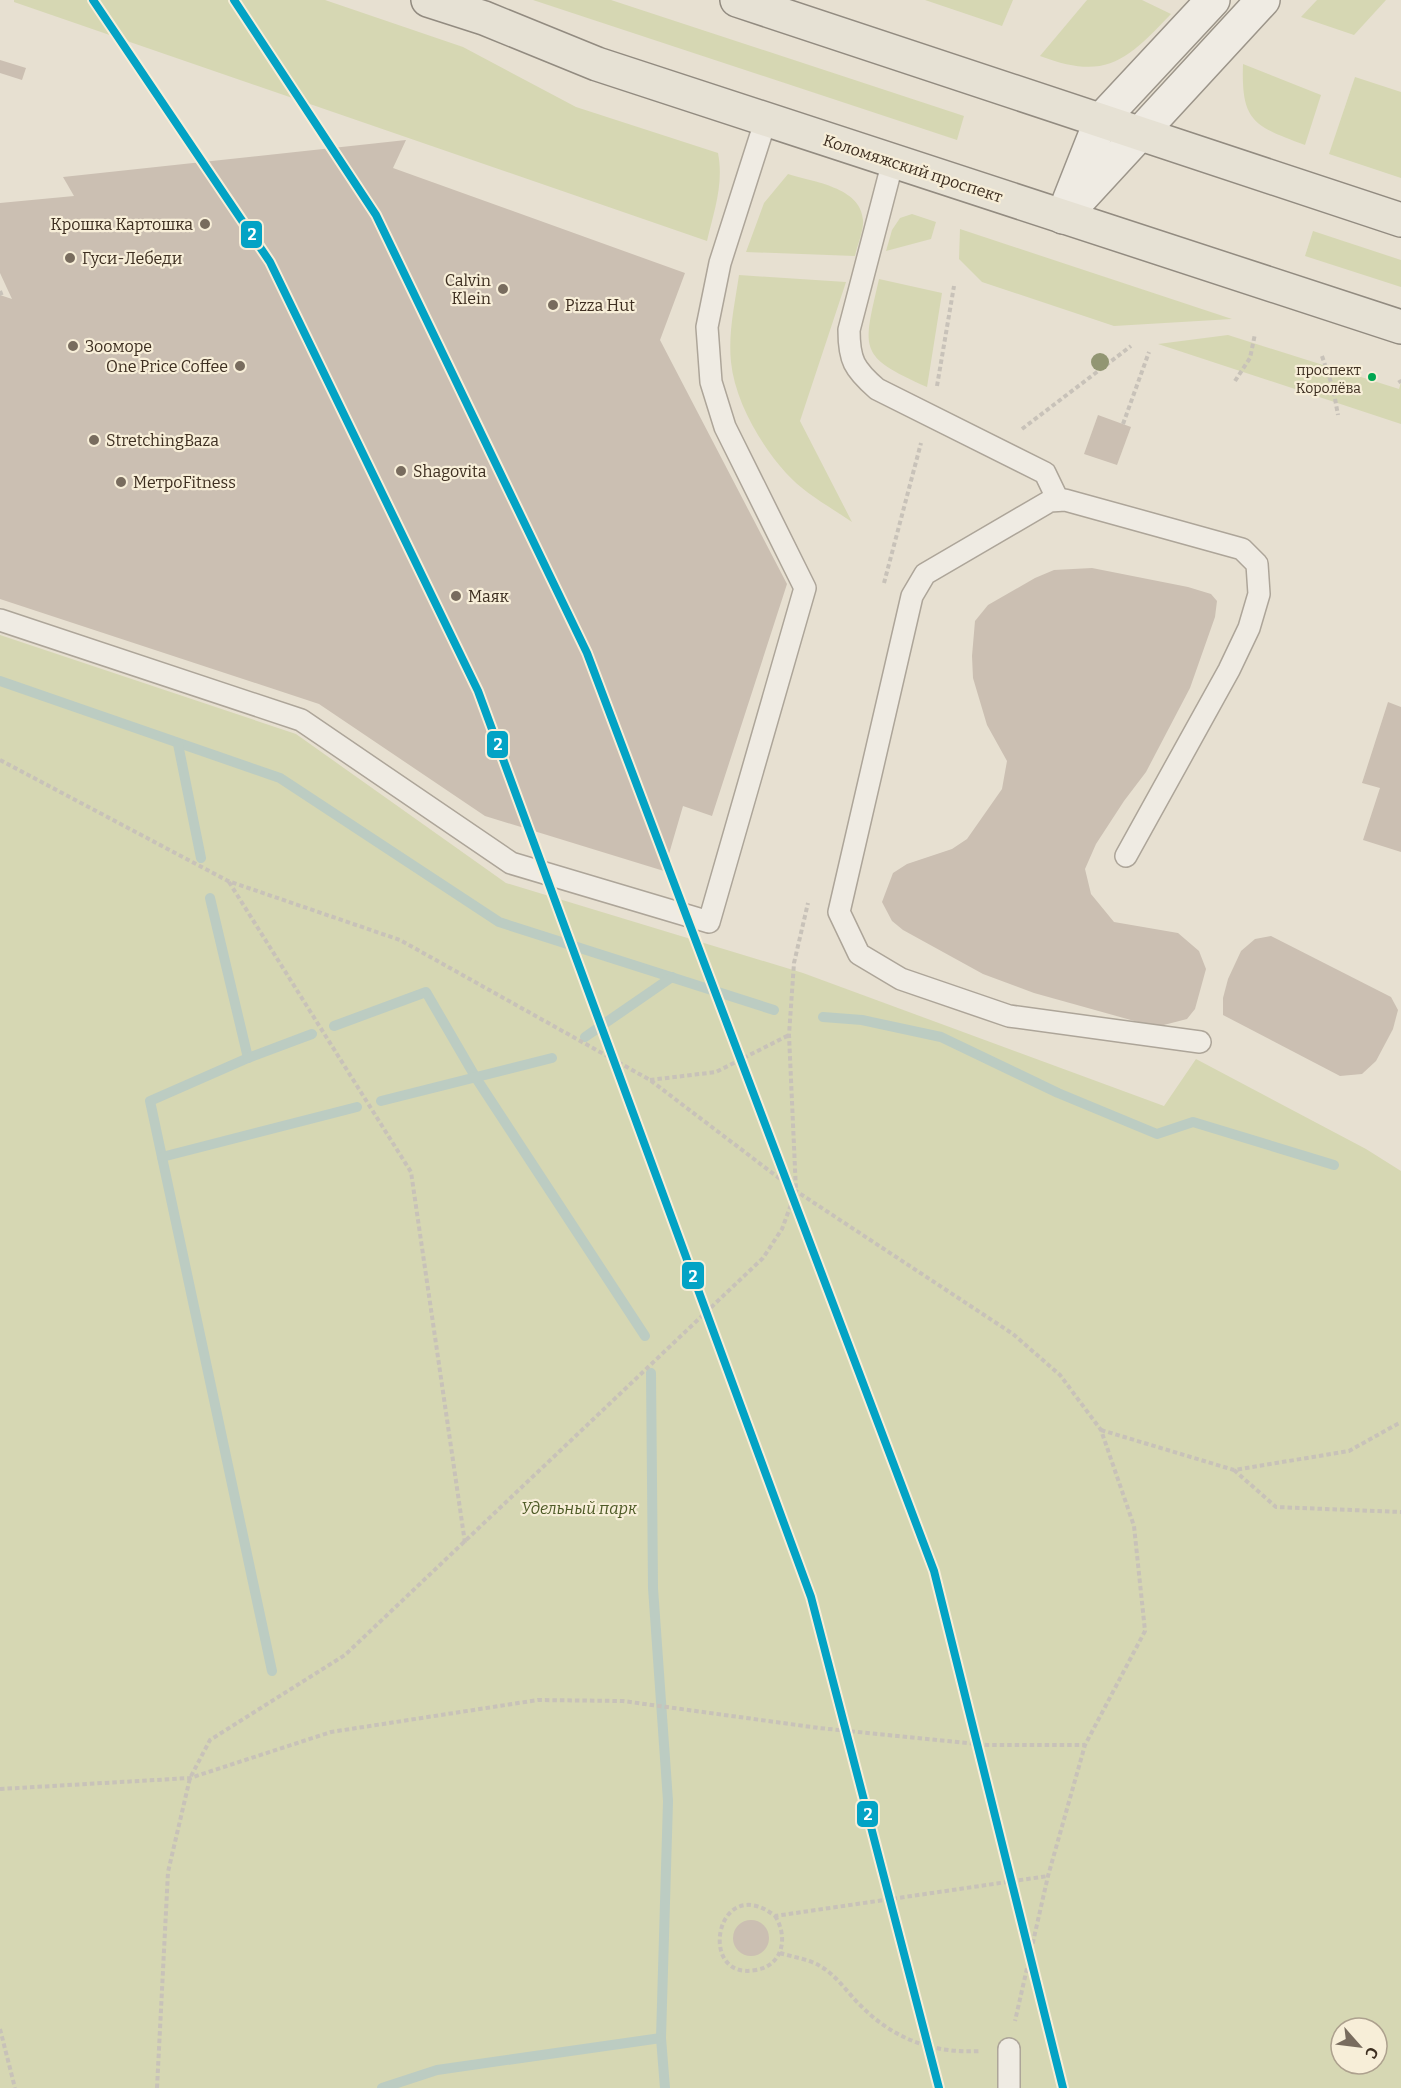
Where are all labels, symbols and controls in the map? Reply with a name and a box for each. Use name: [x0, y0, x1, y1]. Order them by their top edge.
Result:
street label: Коломяжский проспект: [821, 130, 1005, 207]
place label: Крошка Картошка: [51, 215, 193, 234]
marker: Крошка Картошка: [198, 217, 212, 231]
line badge: 2: [240, 220, 263, 249]
text: 2: [247, 225, 257, 244]
place label: Гуси-Лебеди: [82, 249, 182, 268]
marker: Гуси-Лебеди: [63, 251, 77, 265]
place label: Calvin Klein: [445, 271, 491, 308]
marker: Calvin Klein: [496, 282, 510, 296]
place label: Pizza Hut: [565, 296, 635, 315]
marker: Pizza Hut: [546, 298, 560, 312]
place label: Зооморе: [85, 337, 152, 356]
marker: Зооморе: [66, 339, 80, 353]
place label: One Price Coffee: [106, 357, 228, 376]
marker: One Price Coffee: [233, 359, 247, 373]
place label: проспект Королёва: [1296, 362, 1361, 397]
marker: проспект Королёва: [1366, 371, 1378, 383]
place label: StretchingBaza: [106, 431, 219, 450]
marker: StretchingBaza: [87, 433, 101, 447]
place label: Shagovita: [413, 462, 487, 481]
marker: Shagovita: [394, 464, 408, 478]
place label: МетроFitness: [133, 473, 236, 492]
marker: МетроFitness: [114, 475, 128, 489]
place label: Маяк: [468, 587, 510, 606]
marker: Маяк: [449, 589, 463, 603]
line badge: 2: [486, 730, 509, 759]
text: 2: [493, 735, 503, 754]
line badge: 2: [681, 1261, 705, 1290]
text: 2: [688, 1267, 698, 1286]
park label: Удельный парк: [521, 1499, 638, 1518]
line badge: 2: [856, 1800, 879, 1828]
text: 2: [863, 1805, 873, 1824]
north arrow: [1329, 2016, 1389, 2076]
text: С: [1361, 2044, 1383, 2062]

